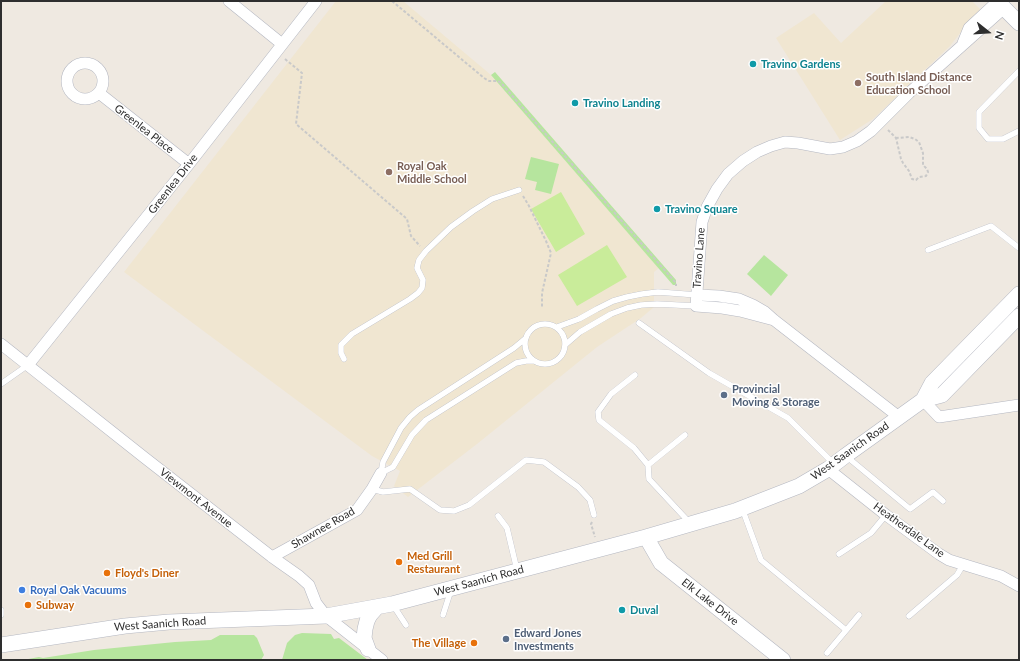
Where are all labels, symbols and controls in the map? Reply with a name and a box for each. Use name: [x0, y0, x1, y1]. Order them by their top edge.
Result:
north arrow: [968, 12, 1008, 52]
text: N: [992, 30, 1007, 42]
place label: Travino Gardens: [761, 57, 840, 71]
marker: Travino Gardens: [748, 59, 758, 69]
place label: South Island Distance Education School: [866, 70, 972, 96]
marker: South Island Distance Education School: [853, 78, 863, 88]
place label: Travino Landing: [583, 96, 660, 110]
marker: Travino Landing: [570, 98, 580, 108]
street label: Greenlea Place: [112, 102, 176, 156]
street label: Greenlea Drive: [146, 151, 200, 217]
place label: Royal Oak Middle School: [397, 159, 467, 185]
marker: Royal Oak Middle School: [384, 167, 394, 177]
place label: Travino Square: [665, 202, 738, 216]
marker: Travino Square: [652, 204, 662, 214]
street label: Travino Lane: [690, 227, 708, 289]
place label: Provincial Moving & Storage: [732, 382, 820, 408]
marker: Provincial Moving & Storage: [719, 390, 729, 400]
street label: West Saanich Road: [808, 419, 892, 483]
street label: Viewmont Avenue: [157, 465, 235, 531]
street label: Heatherdale Lane: [871, 500, 947, 560]
street label: Shawnee Road: [289, 505, 357, 551]
place label: Med Grill Restaurant: [407, 549, 460, 575]
marker: Med Grill Restaurant: [394, 557, 404, 567]
street label: West Saanich Road: [433, 563, 525, 599]
place label: Floyd's Diner: [115, 566, 179, 580]
marker: Floyd's Diner: [102, 568, 112, 578]
street label: Elk Lake Drive: [679, 576, 741, 628]
place label: Royal Oak Vacuums: [30, 583, 127, 597]
marker: Royal Oak Vacuums: [17, 585, 27, 595]
place label: Subway: [36, 598, 74, 612]
marker: Subway: [23, 600, 33, 610]
place label: Duval: [630, 603, 658, 617]
marker: Duval: [617, 605, 627, 615]
street label: West Saanich Road: [113, 614, 207, 634]
place label: Edward Jones Investments: [514, 626, 581, 652]
marker: Edward Jones Investments: [501, 634, 511, 644]
place label: The Village: [412, 636, 466, 650]
marker: The Village: [469, 638, 479, 648]

